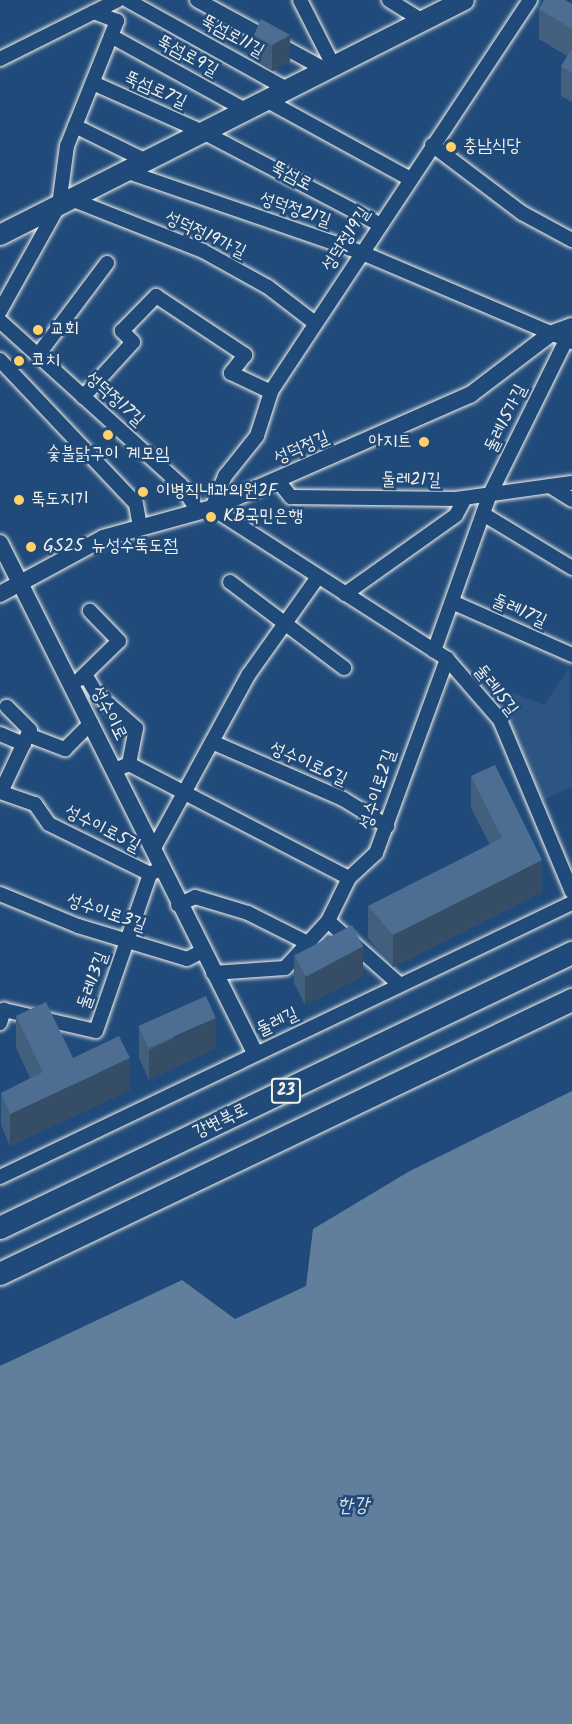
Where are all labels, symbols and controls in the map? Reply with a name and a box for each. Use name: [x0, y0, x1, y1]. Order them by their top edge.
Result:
street label: 뚝섬로11길: [196, 11, 268, 63]
street label: 뚝섬로9길: [153, 31, 221, 83]
street label: 뚝섬로7길: [120, 68, 190, 114]
place label: 충남식당: [463, 136, 521, 158]
marker: 충남식당: [444, 140, 458, 154]
street label: 뚝섬로: [267, 157, 315, 197]
street label: 성덕정21길: [256, 189, 334, 233]
street label: 성덕정19길: [318, 204, 376, 276]
street label: 성덕정19가길: [161, 208, 249, 264]
place label: 교회: [50, 319, 79, 341]
marker: 교회: [31, 323, 45, 337]
place label: 코치: [31, 350, 60, 372]
marker: 코치: [12, 354, 26, 368]
street label: 성덕정17길: [80, 368, 148, 432]
street label: 둘레15가길: [481, 381, 533, 457]
marker: 숯불닭구이 계모임: [101, 428, 115, 442]
street label: 성덕정길: [271, 428, 333, 470]
place label: 아지트: [369, 431, 412, 453]
marker: 아지트: [417, 435, 431, 449]
place label: 숯불닭구이 계모임: [46, 444, 170, 466]
street label: 둘레21길: [381, 470, 441, 492]
place label: 이병직내과의원2F: [156, 481, 277, 503]
marker: 이병직내과의원2F: [134, 483, 152, 501]
place label: 뚝도지기: [31, 489, 89, 511]
marker: 뚝도지기: [12, 493, 26, 507]
place label: KB국민은행: [223, 506, 303, 528]
marker: KB국민은행: [204, 510, 218, 524]
place label: GS25 뉴성수뚝도점: [43, 536, 178, 558]
marker: GS25 뉴성수뚝도점: [24, 540, 38, 554]
street label: 둘레17길: [488, 590, 550, 634]
street label: 둘레15길: [468, 661, 522, 721]
street label: 성수이로: [85, 683, 131, 745]
street label: 성수이로6길: [266, 738, 350, 792]
street label: 성수이로2길: [356, 747, 402, 833]
street label: 성수이로5길: [61, 802, 143, 858]
street label: 성수이로3길: [63, 890, 149, 938]
street label: 둘레13길: [74, 949, 114, 1013]
street label: 둘레길: [254, 1004, 302, 1042]
road number: 23: [270, 1078, 302, 1104]
street label: 강변북로: [190, 1100, 252, 1144]
water label: 한강: [337, 1494, 369, 1518]

